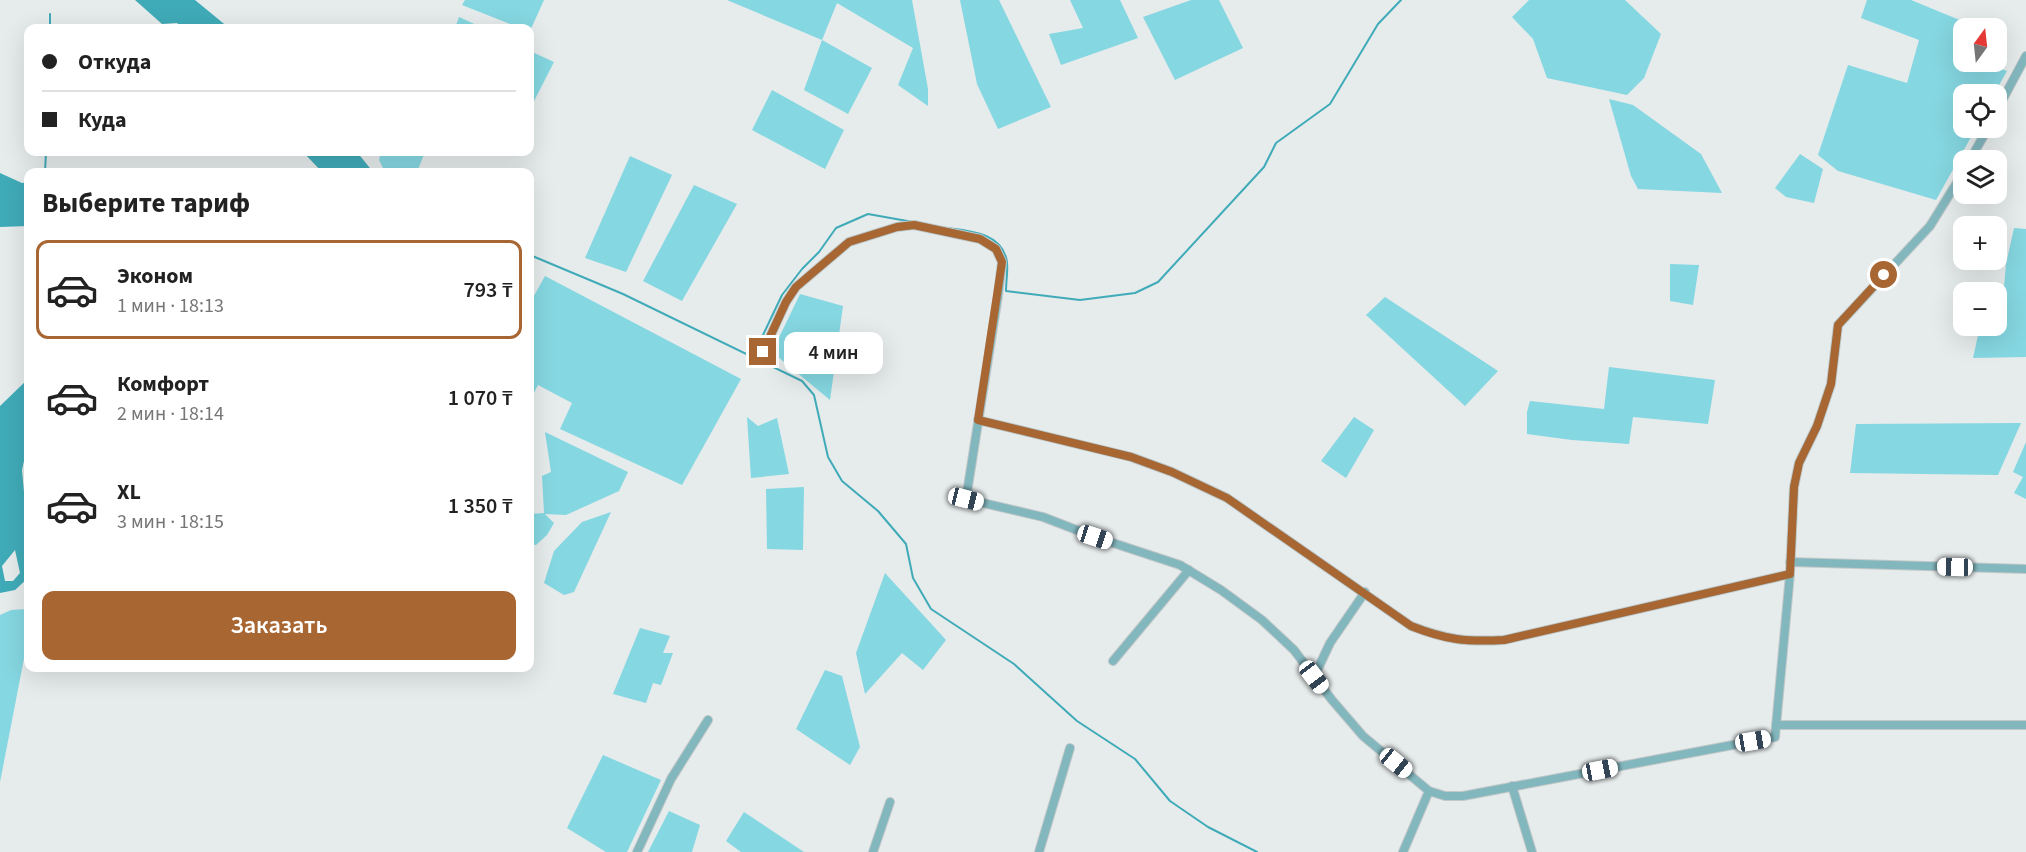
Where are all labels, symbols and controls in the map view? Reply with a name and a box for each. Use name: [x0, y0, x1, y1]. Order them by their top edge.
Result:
north arrow: [1953, 18, 2007, 72]
map controls: [1953, 18, 2007, 336]
text: Откуда: [78, 46, 151, 78]
button: locate: [1953, 84, 2007, 138]
text: Куда: [78, 104, 127, 136]
button: layers: [1953, 150, 2007, 204]
text: Выберите тариф: [42, 184, 250, 223]
button: +: [1953, 216, 2007, 270]
text: Эконом: [117, 260, 193, 292]
route start: [1870, 261, 1897, 288]
icon: car: [45, 263, 99, 317]
text: 793 ₸: [463, 274, 513, 306]
button: −: [1953, 282, 2007, 336]
text: 1 мин · 18:13: [117, 292, 224, 320]
callout: 4 мин: [784, 331, 883, 373]
route end: [749, 338, 776, 365]
text: 4 мин: [808, 339, 859, 367]
text: Комфорт: [117, 368, 209, 400]
icon: car: [45, 371, 99, 425]
text: 1 070 ₸: [448, 382, 513, 414]
text: 2 мин · 18:14: [117, 400, 224, 428]
text: XL: [117, 476, 141, 508]
icon: car: [45, 479, 99, 533]
car: [946, 486, 986, 512]
text: 1 350 ₸: [448, 490, 513, 522]
text: 3 мин · 18:15: [117, 508, 224, 536]
car: [1075, 523, 1115, 551]
car: [1937, 558, 1973, 576]
button: Заказать: [42, 591, 516, 660]
car: [1296, 657, 1332, 697]
car: [1734, 729, 1772, 753]
car: [1376, 745, 1416, 781]
car: [1581, 758, 1619, 782]

